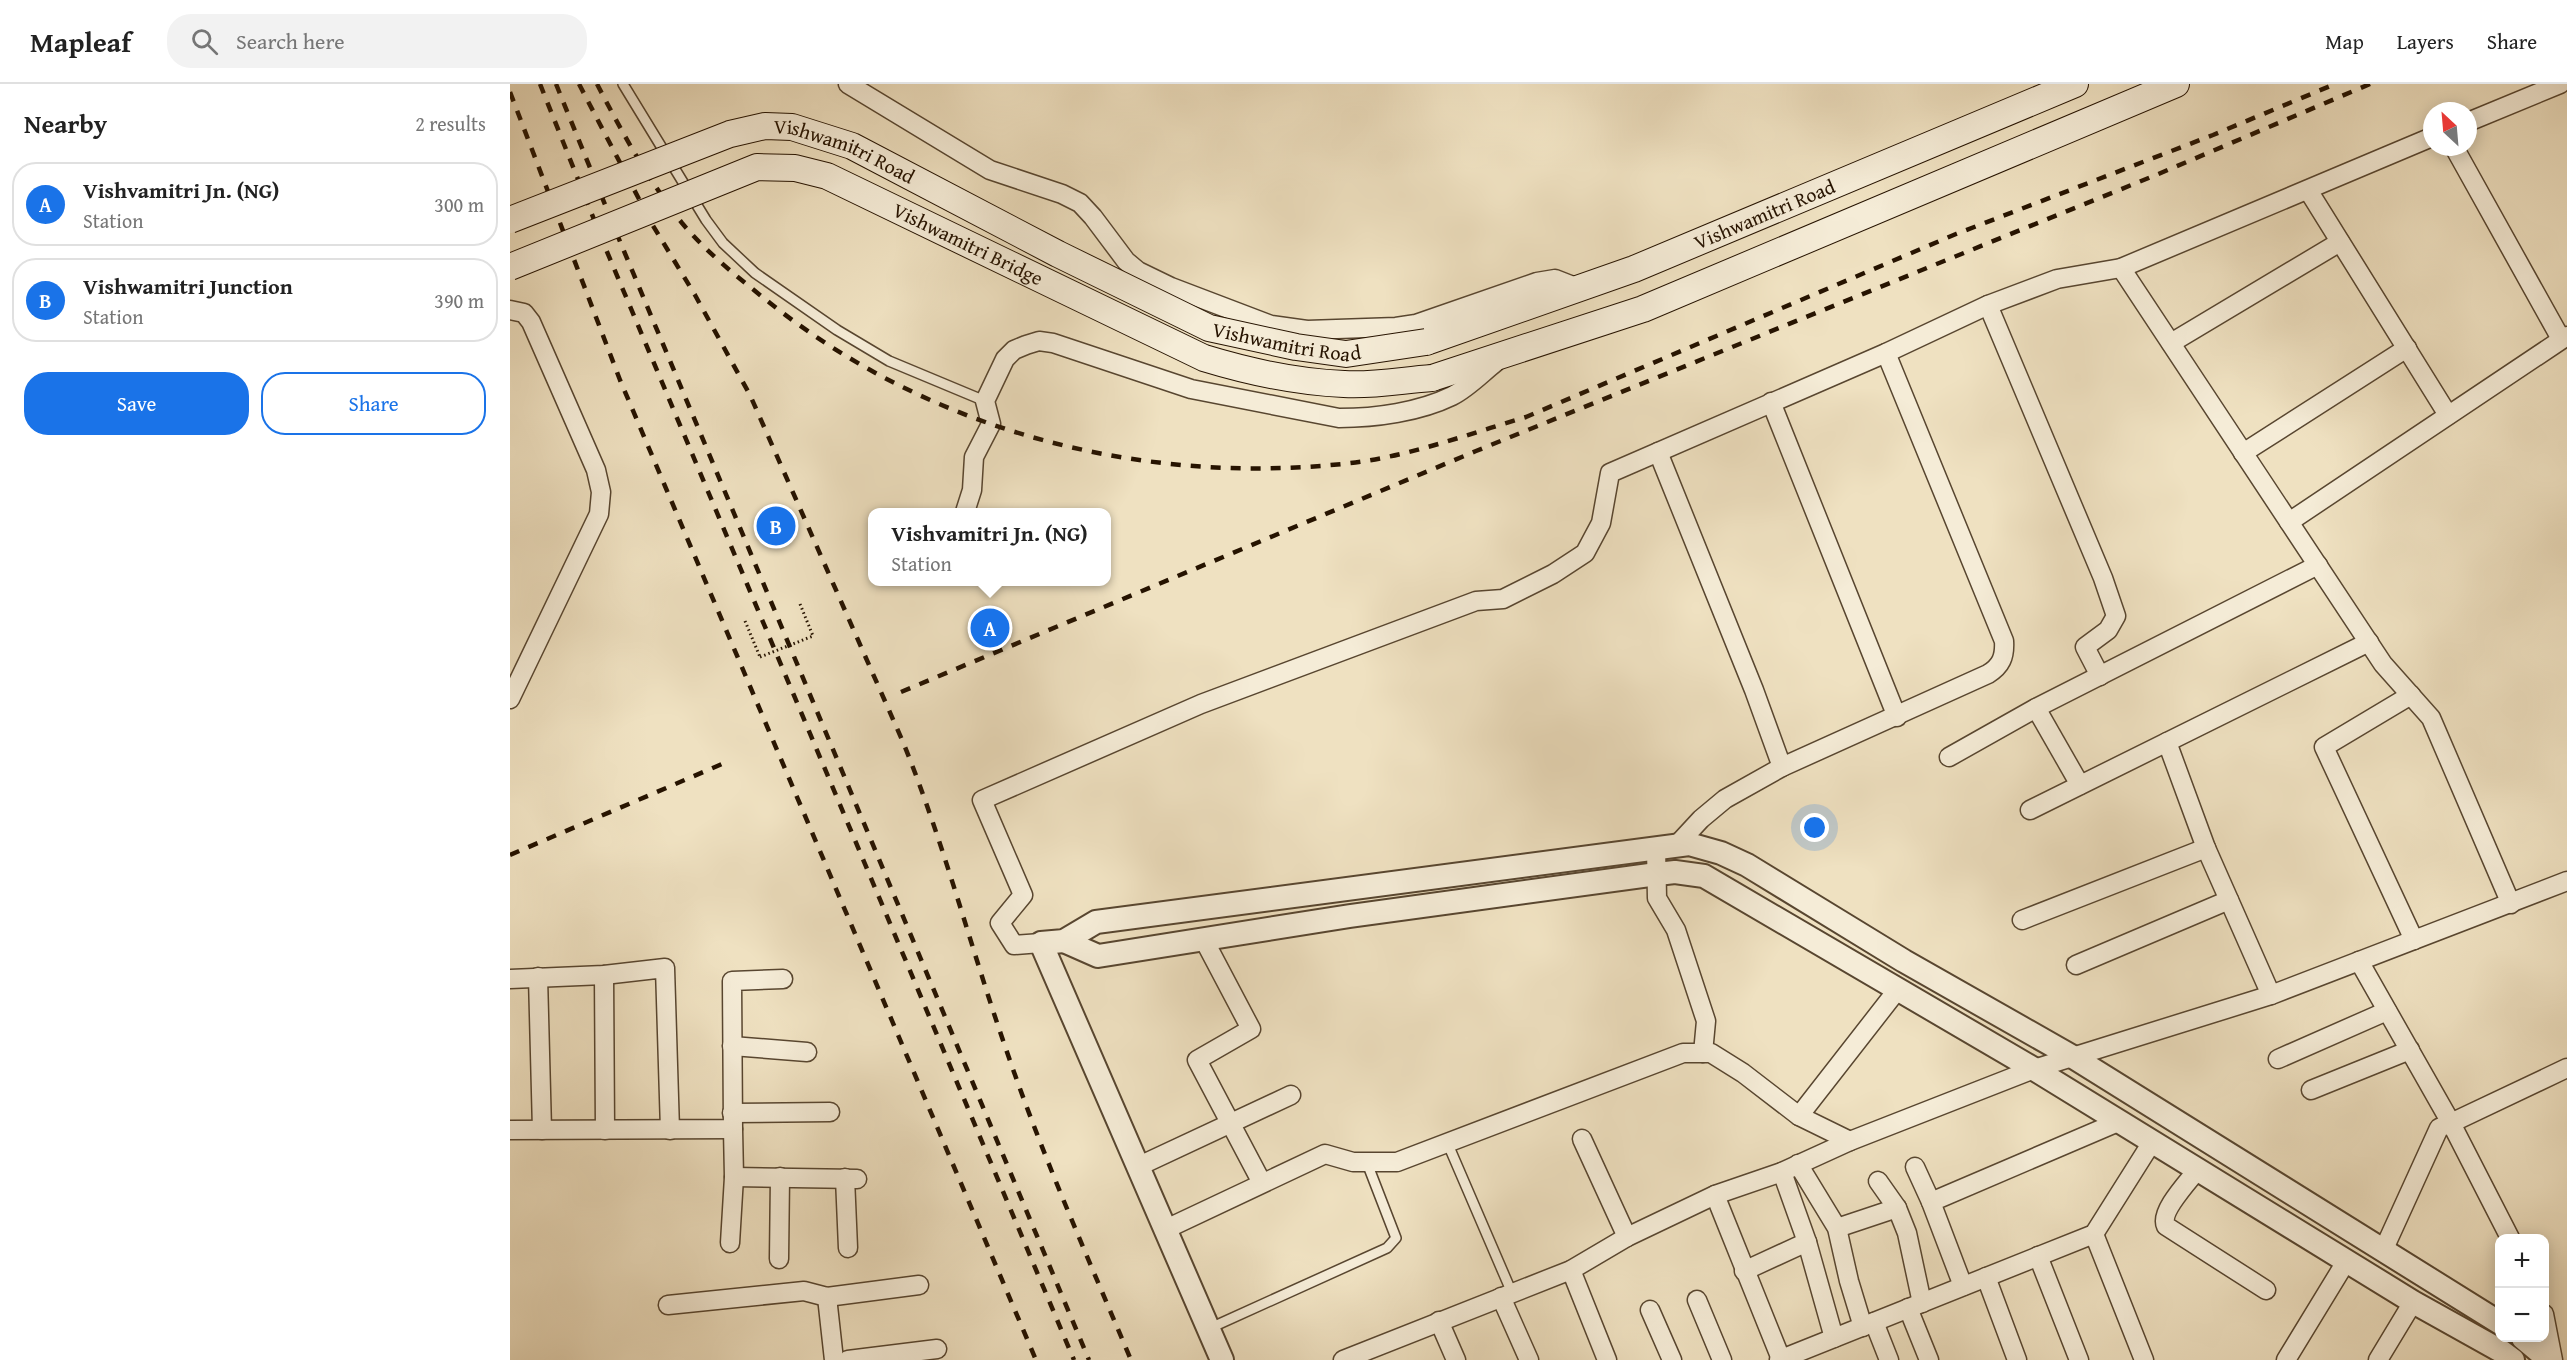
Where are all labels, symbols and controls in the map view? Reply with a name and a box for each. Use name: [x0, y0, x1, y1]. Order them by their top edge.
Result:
search box: [167, 14, 587, 68]
text: Mapleaf: [30, 21, 131, 62]
icon: search: [188, 25, 221, 58]
text: Search here: [236, 25, 345, 57]
text: Map: [2325, 26, 2364, 57]
text: Layers: [2397, 26, 2454, 57]
text: Share: [2487, 26, 2537, 57]
north arrow: [2423, 102, 2477, 156]
text: Nearby: [24, 104, 107, 143]
text: 2 results: [415, 109, 486, 138]
street label: Vishwamitri Road: [773, 111, 920, 191]
street label: Vishwamitri Road: [1689, 171, 1840, 256]
text: Vishvamitri Jn. (NG): [83, 174, 279, 206]
text: A: [39, 190, 52, 219]
text: 300 m: [434, 190, 484, 219]
street label: Vishwamitri Bridge: [888, 195, 1048, 292]
text: Station: [83, 206, 143, 235]
text: Vishwamitri Junction: [83, 270, 293, 302]
text: B: [39, 286, 52, 315]
text: 390 m: [434, 286, 484, 315]
text: Station: [83, 302, 143, 331]
street label: Vishwamitri Road: [1210, 314, 1363, 369]
button: Save: [24, 372, 249, 435]
button: Share: [261, 372, 486, 435]
pin: B: [756, 504, 796, 548]
popup: [868, 508, 1111, 586]
text: Vishvamitri Jn. (NG): [891, 517, 1088, 549]
text: Station: [891, 549, 952, 578]
pin: A: [970, 606, 1010, 650]
your location: [1800, 813, 1829, 842]
map controls: [2495, 1234, 2549, 1342]
button: +: [2495, 1234, 2549, 1288]
button: −: [2495, 1288, 2549, 1342]

